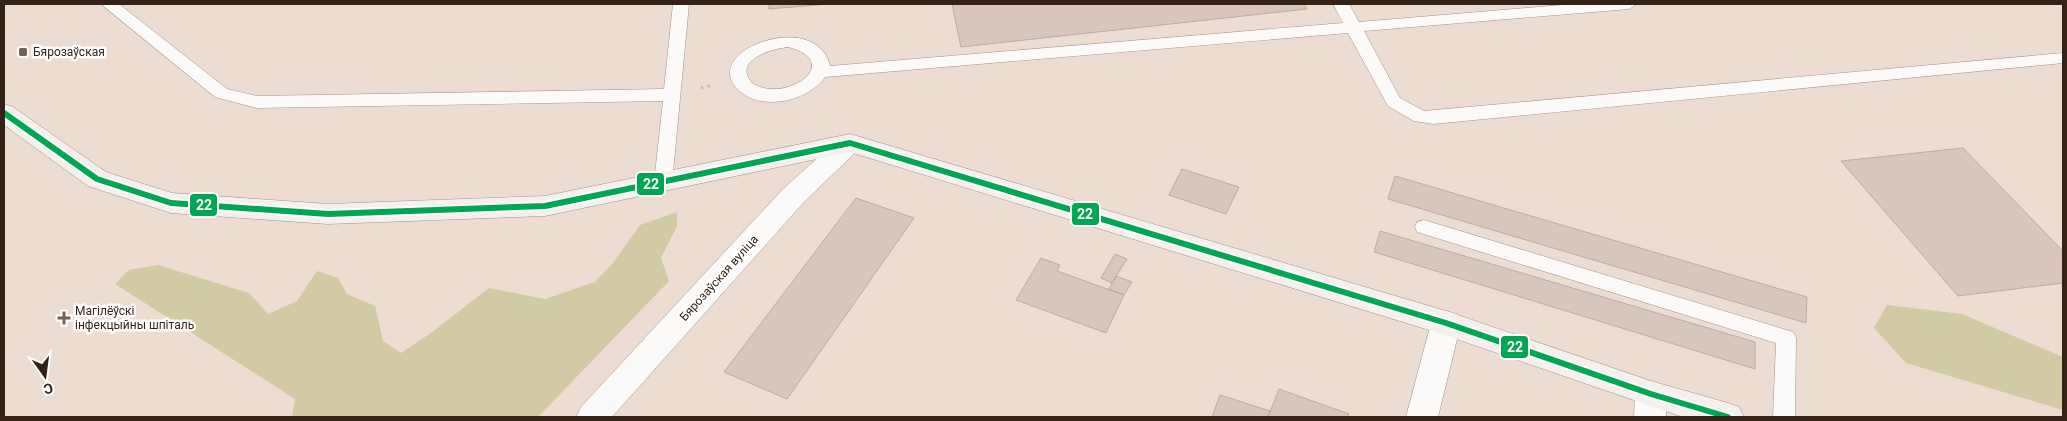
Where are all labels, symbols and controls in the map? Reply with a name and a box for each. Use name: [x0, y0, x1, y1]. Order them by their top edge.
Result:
place label: Бярозаўская: [33, 45, 105, 59]
marker: Бярозаўская: [17, 46, 29, 58]
line badge: 22: [636, 172, 665, 196]
text: 22: [643, 176, 659, 192]
line badge: 22: [189, 193, 218, 217]
text: 22: [196, 197, 212, 213]
line badge: 22: [1071, 202, 1100, 226]
text: 22: [1077, 206, 1093, 222]
street label: Бярозаўская вуліца: [677, 232, 761, 324]
place label: Магілёўскі інфекцыйны шпіталь: [75, 304, 194, 332]
marker: Магілёўскі інфекцыйны шпіталь: [57, 311, 71, 325]
line badge: 22: [1500, 335, 1529, 359]
text: 22: [1507, 339, 1523, 355]
north arrow: [20, 351, 70, 401]
text: С: [42, 380, 55, 397]

